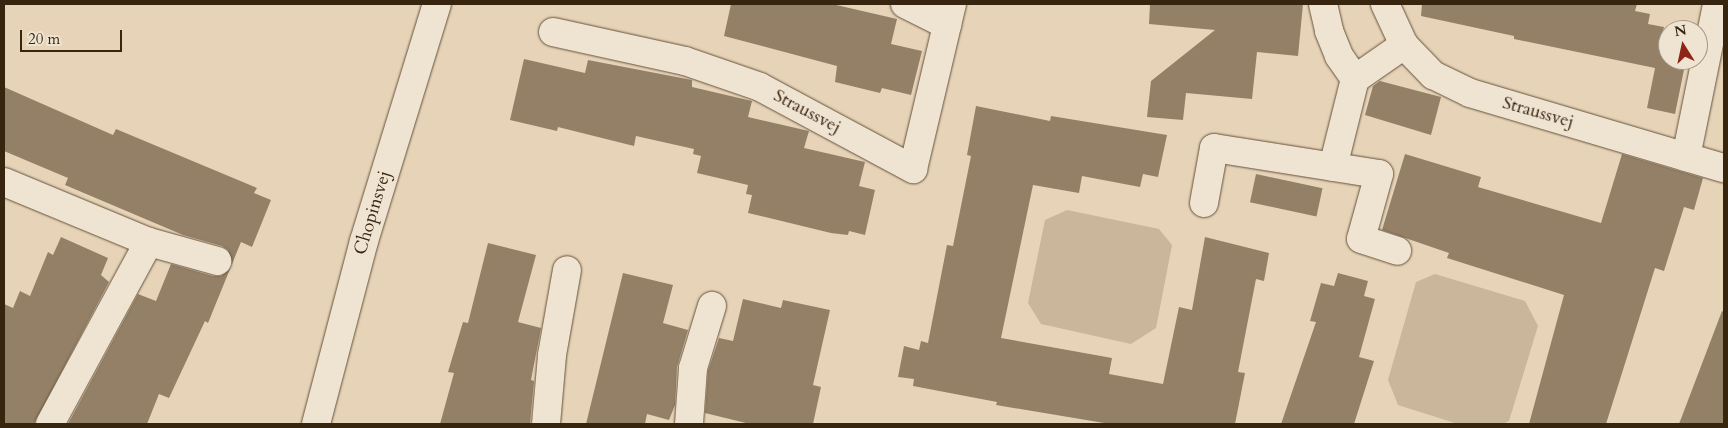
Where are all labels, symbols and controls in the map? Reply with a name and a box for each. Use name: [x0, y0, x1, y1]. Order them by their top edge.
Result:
scale bar: [22, 20, 125, 52]
north arrow: [1658, 20, 1708, 70]
text: N: [1673, 20, 1688, 41]
text: 20 m: [28, 29, 60, 49]
street label: Straussvej: [770, 85, 844, 139]
street label: Straussvej: [1500, 93, 1576, 133]
street label: Chopinsvej: [350, 168, 396, 258]

